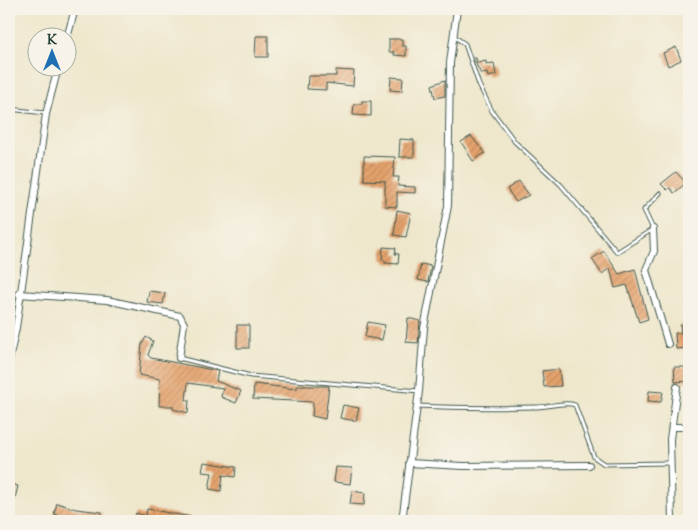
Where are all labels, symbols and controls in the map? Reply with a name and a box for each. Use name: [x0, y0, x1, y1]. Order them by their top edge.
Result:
north arrow: [28, 28, 78, 78]
text: K: [47, 31, 58, 51]

